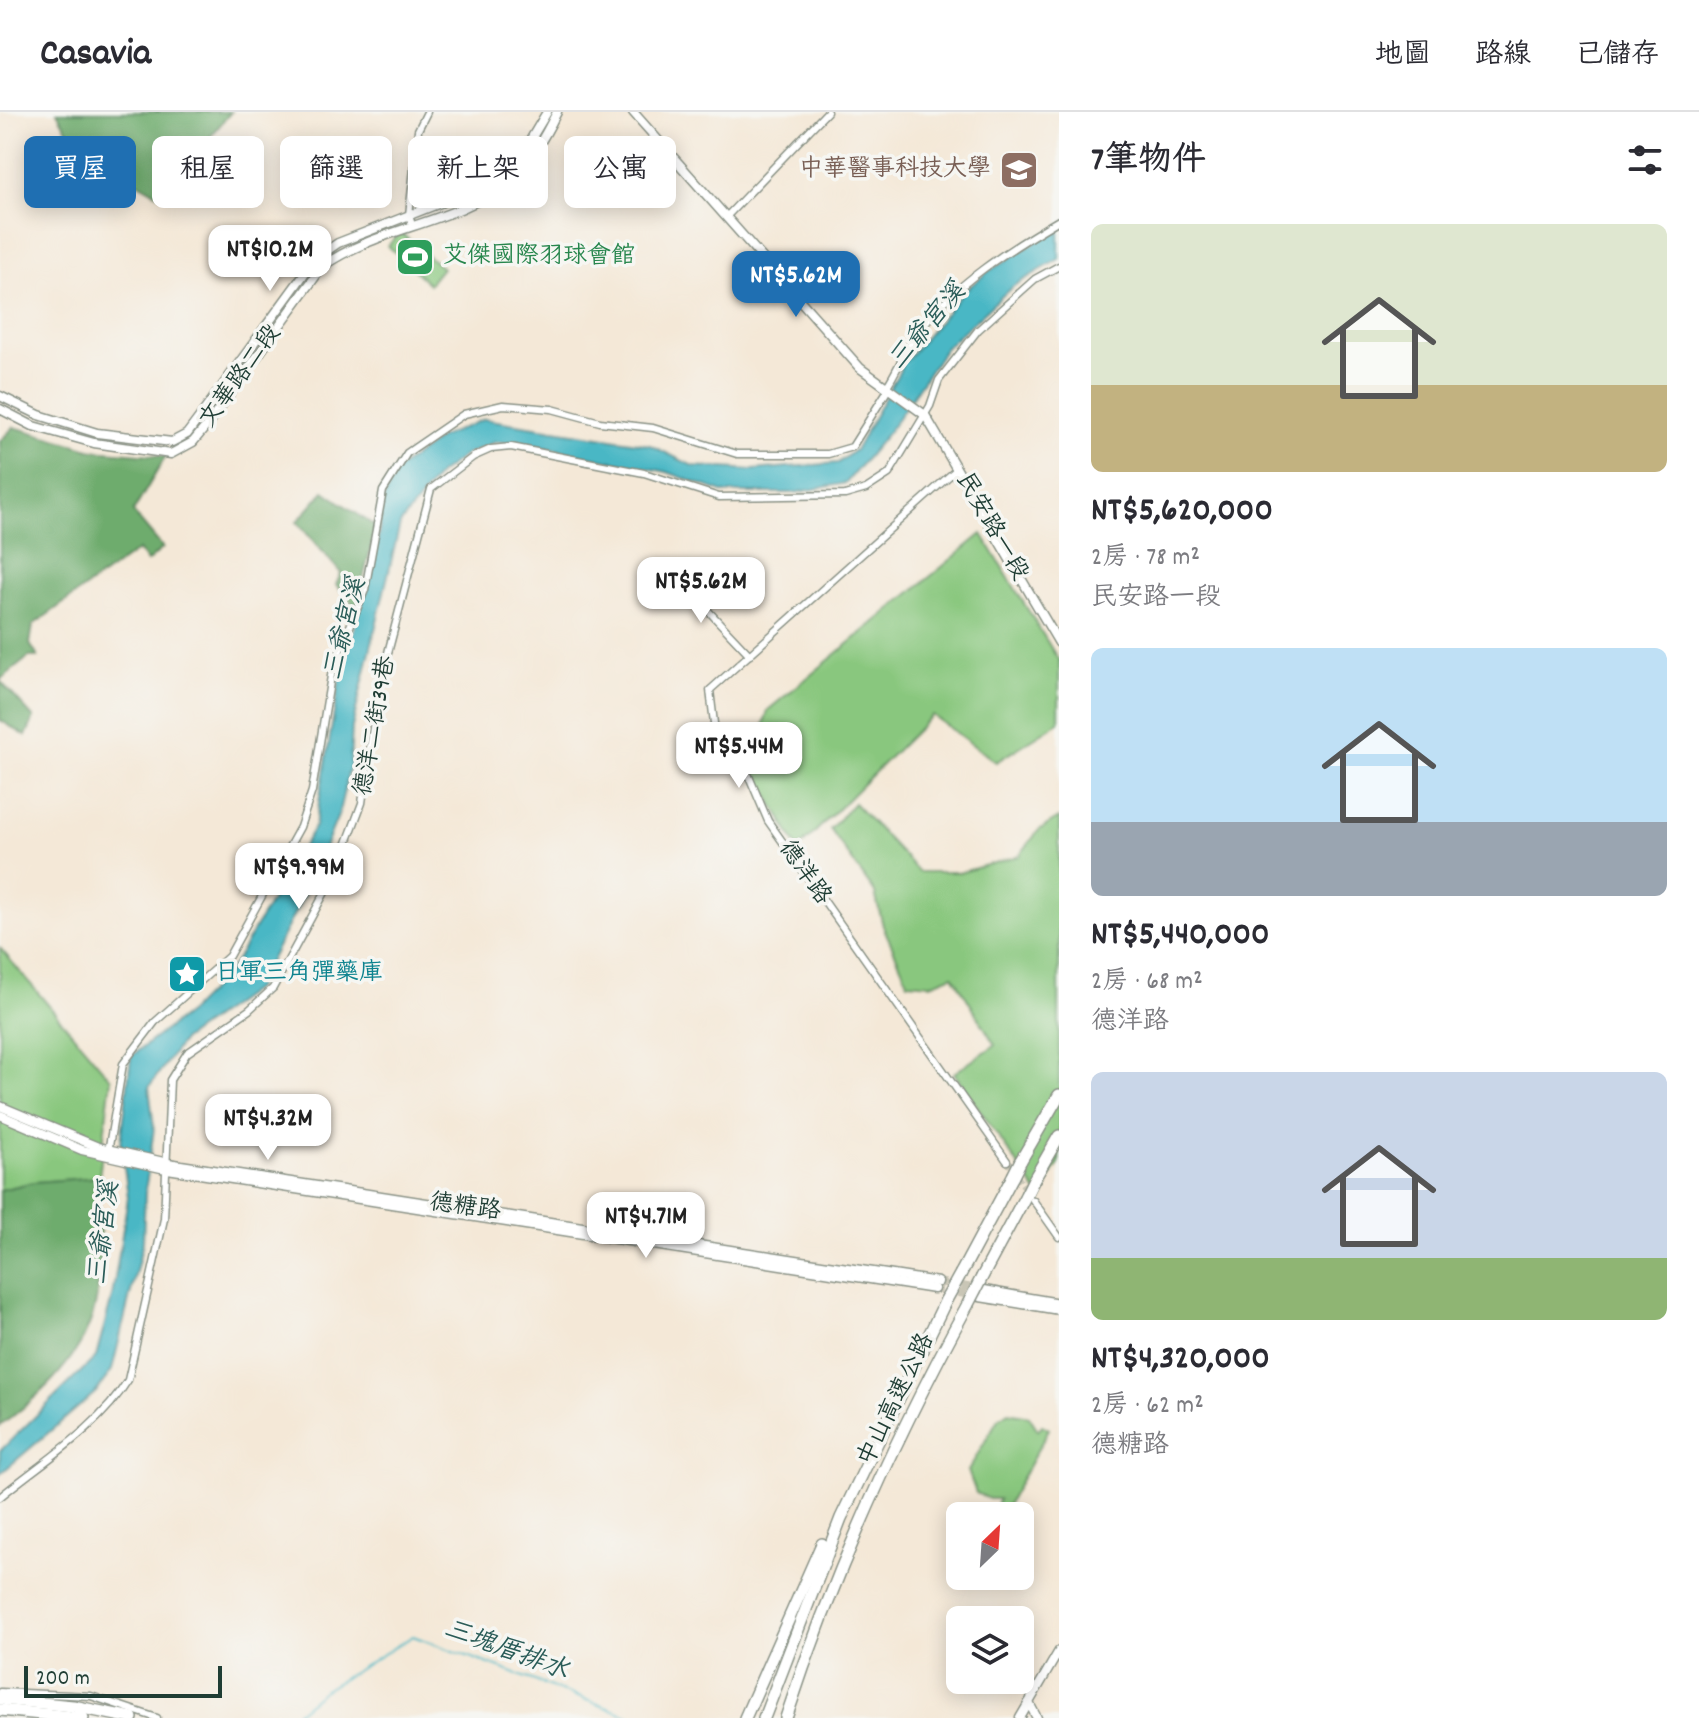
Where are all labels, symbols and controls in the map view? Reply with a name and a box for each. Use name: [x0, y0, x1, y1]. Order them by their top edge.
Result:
text: Casavia: [40, 28, 151, 83]
text: 地圖: [1375, 37, 1431, 77]
text: 路線: [1475, 37, 1531, 77]
text: 已儲存: [1575, 37, 1659, 77]
chip: 買屋: [24, 136, 136, 208]
chip: 租屋: [152, 136, 264, 208]
chip: 篩選: [280, 136, 392, 208]
chip: 新上架: [408, 136, 548, 208]
chip: 公寓: [564, 136, 676, 208]
text: 7筆物件: [1091, 138, 1206, 187]
icon: filters: [1623, 138, 1667, 182]
school or university icon: 中華醫事科技大學: [998, 149, 1040, 191]
place label: 中華醫事科技大學: [799, 153, 991, 187]
pin: NT$10.2M: [187, 225, 353, 293]
text: NT$10.2M: [226, 232, 314, 269]
sports icon: 艾傑國際羽球會館: [394, 236, 436, 278]
place label: 艾傑國際羽球會館: [443, 240, 635, 274]
pin: NT$5.62M: [713, 251, 879, 319]
text: NT$5.62M: [750, 258, 842, 295]
water label: 三爺宮溪: [880, 274, 977, 379]
icon: home: [1307, 276, 1451, 420]
street label: 文華路二段: [192, 318, 290, 436]
street label: 民安路一段: [946, 467, 1036, 587]
text: NT$5,620,000: [1091, 488, 1273, 537]
text: 2房 · 78 m²: [1091, 540, 1200, 577]
pin: NT$5.62M: [618, 557, 784, 625]
text: NT$5.62M: [655, 564, 747, 601]
water label: 三爺宮溪: [315, 572, 377, 684]
text: 民安路一段: [1091, 580, 1221, 617]
street label: 德洋二街39巷: [347, 653, 405, 799]
icon: home: [1307, 700, 1451, 844]
pin: NT$5.44M: [656, 722, 822, 790]
text: NT$5.44M: [694, 729, 784, 766]
street label: 德洋路: [769, 834, 839, 912]
pin: NT$9.99M: [216, 843, 382, 911]
text: NT$9.99M: [253, 850, 345, 887]
text: NT$5,440,000: [1091, 912, 1270, 961]
place icon: 日軍三角彈藥庫: [166, 953, 208, 995]
place label: 日軍三角彈藥庫: [215, 957, 383, 991]
text: 2房 · 68 m²: [1091, 964, 1203, 1001]
text: 德洋路: [1091, 1004, 1169, 1041]
pin: NT$4.32M: [185, 1094, 351, 1162]
text: NT$4.32M: [223, 1101, 313, 1138]
icon: home: [1307, 1124, 1451, 1268]
water label: 三爺宮溪: [80, 1177, 130, 1287]
street label: 德糖路: [427, 1186, 503, 1230]
pin: NT$4.71M: [563, 1192, 729, 1260]
text: NT$4.71M: [605, 1199, 687, 1236]
street label: 中山高速公路: [850, 1328, 944, 1472]
text: NT$4,320,000: [1091, 1336, 1270, 1385]
text: 2房 · 62 m²: [1091, 1388, 1204, 1425]
text: 德糖路: [1091, 1428, 1169, 1465]
north arrow: [946, 1502, 1034, 1590]
map controls: [946, 1502, 1034, 1694]
button: layers: [946, 1606, 1034, 1694]
water label: 三塊厝排水: [439, 1611, 574, 1691]
scale bar: [24, 1662, 222, 1698]
text: 200 m: [36, 1664, 90, 1695]

